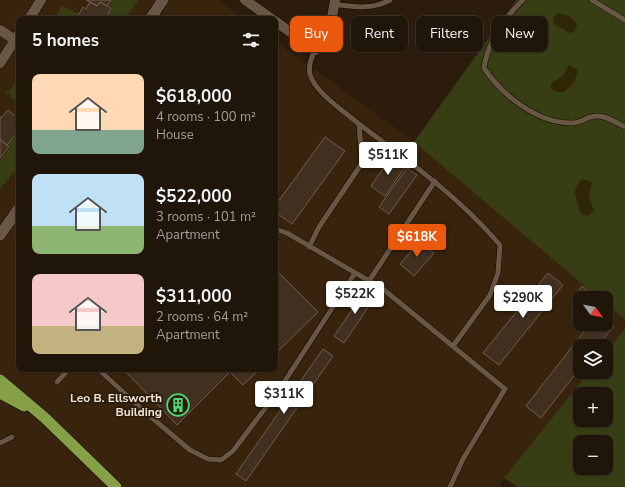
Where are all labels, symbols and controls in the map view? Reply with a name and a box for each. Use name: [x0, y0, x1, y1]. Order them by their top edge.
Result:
chip: Buy: [290, 16, 343, 52]
chip: Rent: [351, 16, 408, 52]
chip: Filters: [416, 16, 483, 52]
chip: New: [491, 16, 548, 52]
text: 5 homes: [32, 29, 99, 52]
icon: filters: [240, 29, 262, 51]
text: $618,000: [156, 85, 232, 108]
icon: home: [64, 90, 112, 138]
text: 4 rooms · 100 m²: [156, 108, 256, 126]
text: House: [156, 126, 194, 144]
pin: $511K: [360, 142, 416, 176]
text: $511K: [368, 146, 408, 164]
text: $522,000: [156, 185, 232, 208]
icon: home: [64, 190, 112, 238]
text: 3 rooms · 101 m²: [156, 208, 256, 226]
pin: $618K: [389, 224, 445, 258]
text: Apartment: [156, 226, 219, 244]
text: $618K: [397, 228, 437, 246]
pin: $522K: [327, 281, 383, 315]
text: $311,000: [156, 285, 232, 308]
text: $522K: [335, 285, 375, 303]
pin: $290K: [495, 285, 551, 319]
text: $290K: [503, 289, 543, 307]
icon: home: [64, 290, 112, 338]
north arrow: [573, 291, 613, 331]
map controls: [573, 291, 613, 475]
text: 2 rooms · 64 m²: [156, 308, 248, 326]
text: Apartment: [156, 326, 219, 344]
button: layers: [573, 339, 613, 379]
pin: $311K: [256, 381, 312, 415]
text: $311K: [264, 385, 304, 403]
button: +: [573, 387, 613, 427]
place label: Leo B. Ellsworth Building: [70, 390, 162, 420]
building icon: Leo B. Ellsworth Building: [165, 392, 191, 418]
button: −: [573, 435, 613, 475]

